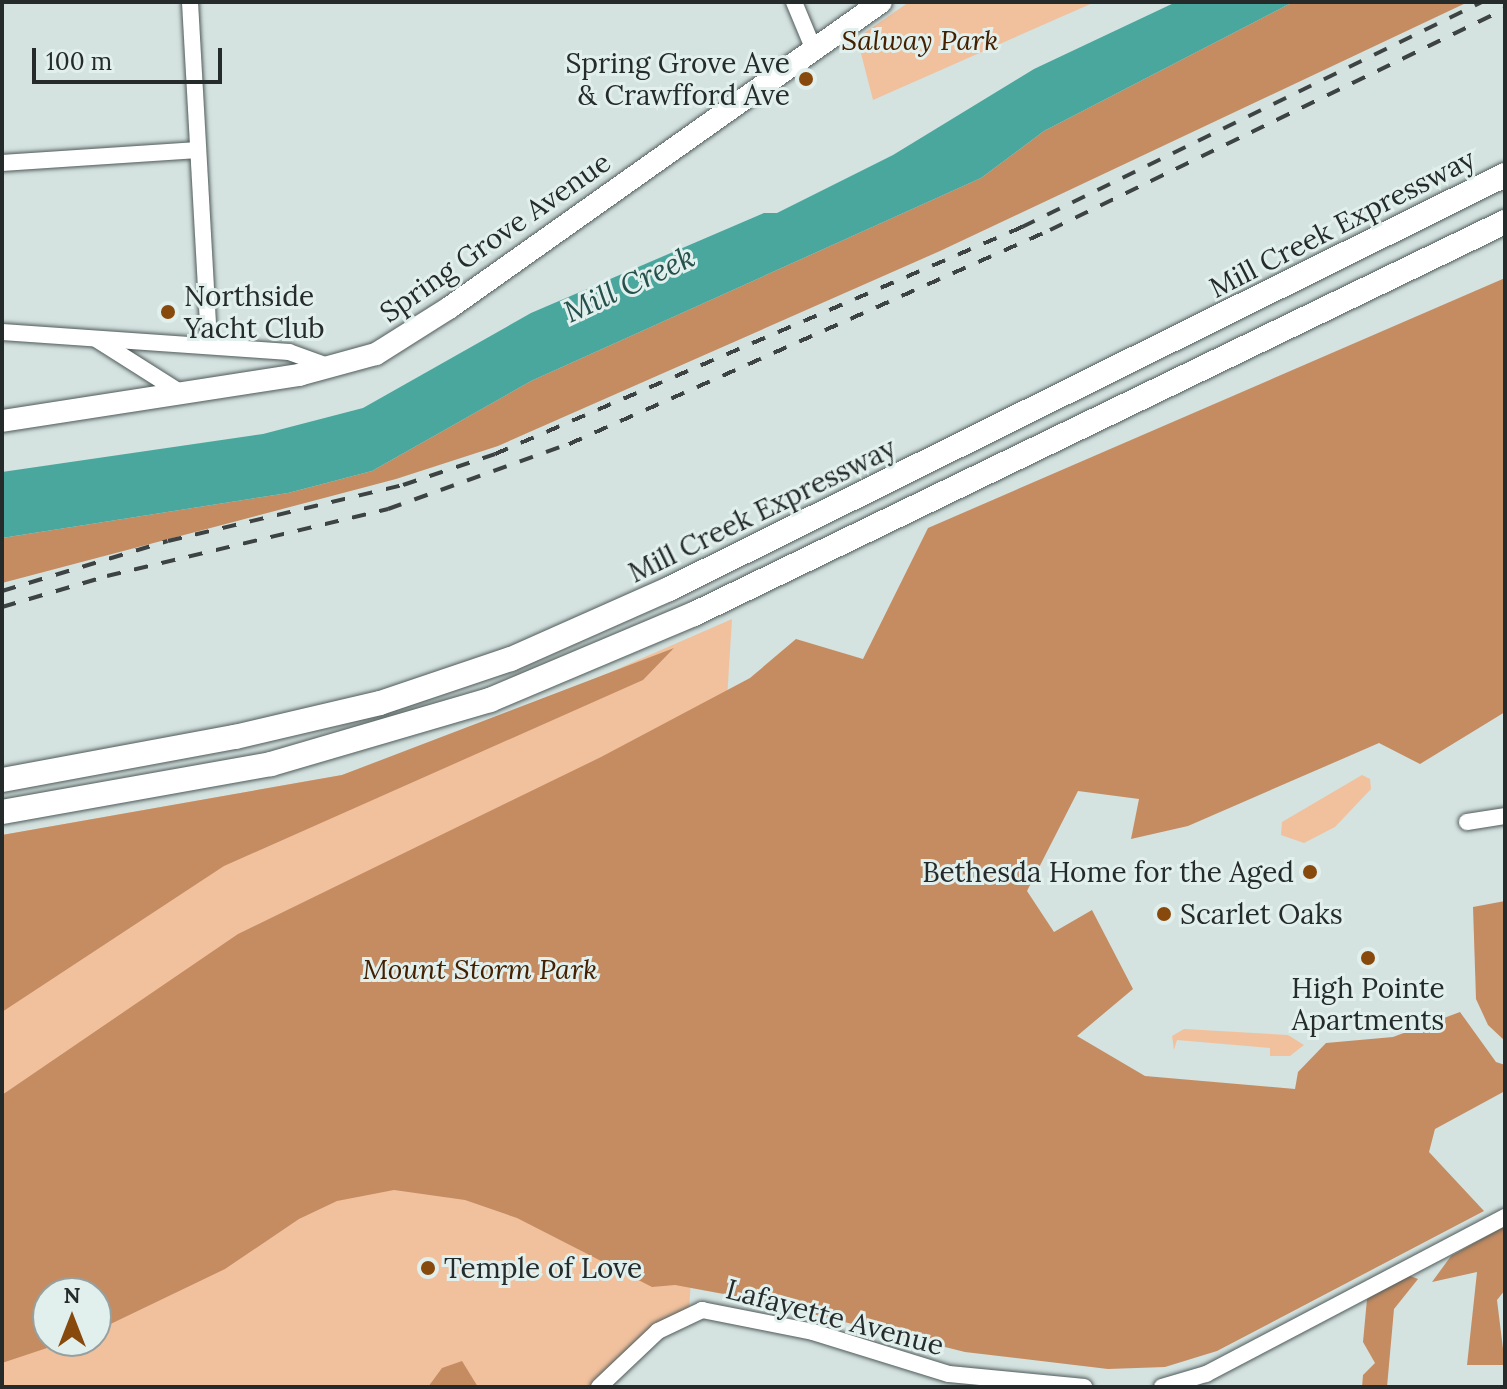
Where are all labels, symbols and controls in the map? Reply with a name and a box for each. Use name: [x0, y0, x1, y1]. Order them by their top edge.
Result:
park label: Salway Park: [841, 23, 999, 57]
scale bar: [36, 32, 226, 82]
text: 100 m: [46, 46, 112, 77]
place label: Spring Grove Ave & Crawfford Ave: [566, 46, 790, 112]
marker: Spring Grove Ave & Crawfford Ave: [797, 70, 815, 88]
street label: Mill Creek Expressway: [1204, 141, 1480, 305]
street label: Spring Grove Avenue: [373, 145, 617, 329]
water label: Mill Creek: [558, 238, 700, 330]
place label: Northside Yacht Club: [184, 279, 325, 345]
marker: Northside Yacht Club: [159, 303, 177, 321]
street label: Mill Creek Expressway: [623, 431, 901, 589]
place label: Bethesda Home for the Aged: [922, 855, 1294, 889]
marker: Bethesda Home for the Aged: [1301, 863, 1319, 881]
place label: Scarlet Oaks: [1180, 897, 1343, 931]
marker: Scarlet Oaks: [1155, 905, 1173, 923]
marker: High Pointe Apartments: [1359, 949, 1377, 967]
park label: Mount Storm Park: [362, 952, 598, 986]
place label: High Pointe Apartments: [1291, 971, 1445, 1037]
place label: Temple of Love: [444, 1251, 642, 1285]
marker: Temple of Love: [419, 1259, 437, 1277]
street label: Lafayette Avenue: [723, 1272, 947, 1362]
north arrow: [32, 1277, 112, 1357]
text: N: [63, 1281, 81, 1309]

